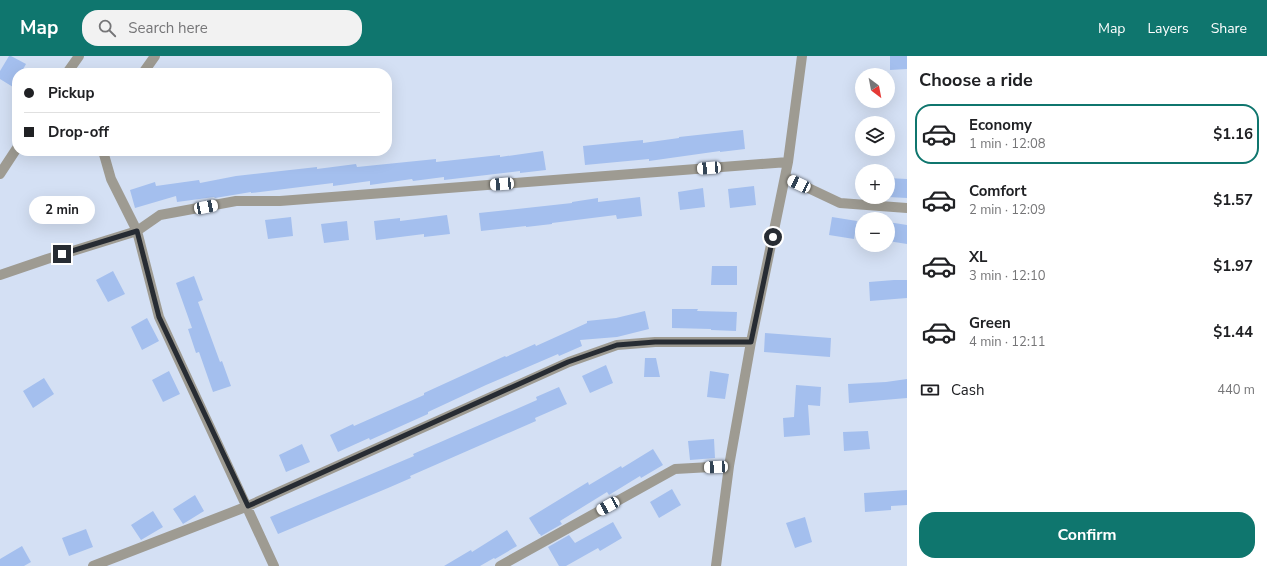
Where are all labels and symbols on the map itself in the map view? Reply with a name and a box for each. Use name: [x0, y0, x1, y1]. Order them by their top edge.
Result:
north arrow: [855, 68, 895, 108]
car: [697, 161, 721, 175]
car: [786, 173, 812, 195]
car: [490, 177, 514, 191]
callout: 2 min: [29, 196, 95, 224]
car: [193, 199, 219, 215]
route start: [764, 228, 782, 246]
route end: [53, 245, 71, 263]
car: [704, 460, 728, 474]
car: [595, 495, 621, 517]

